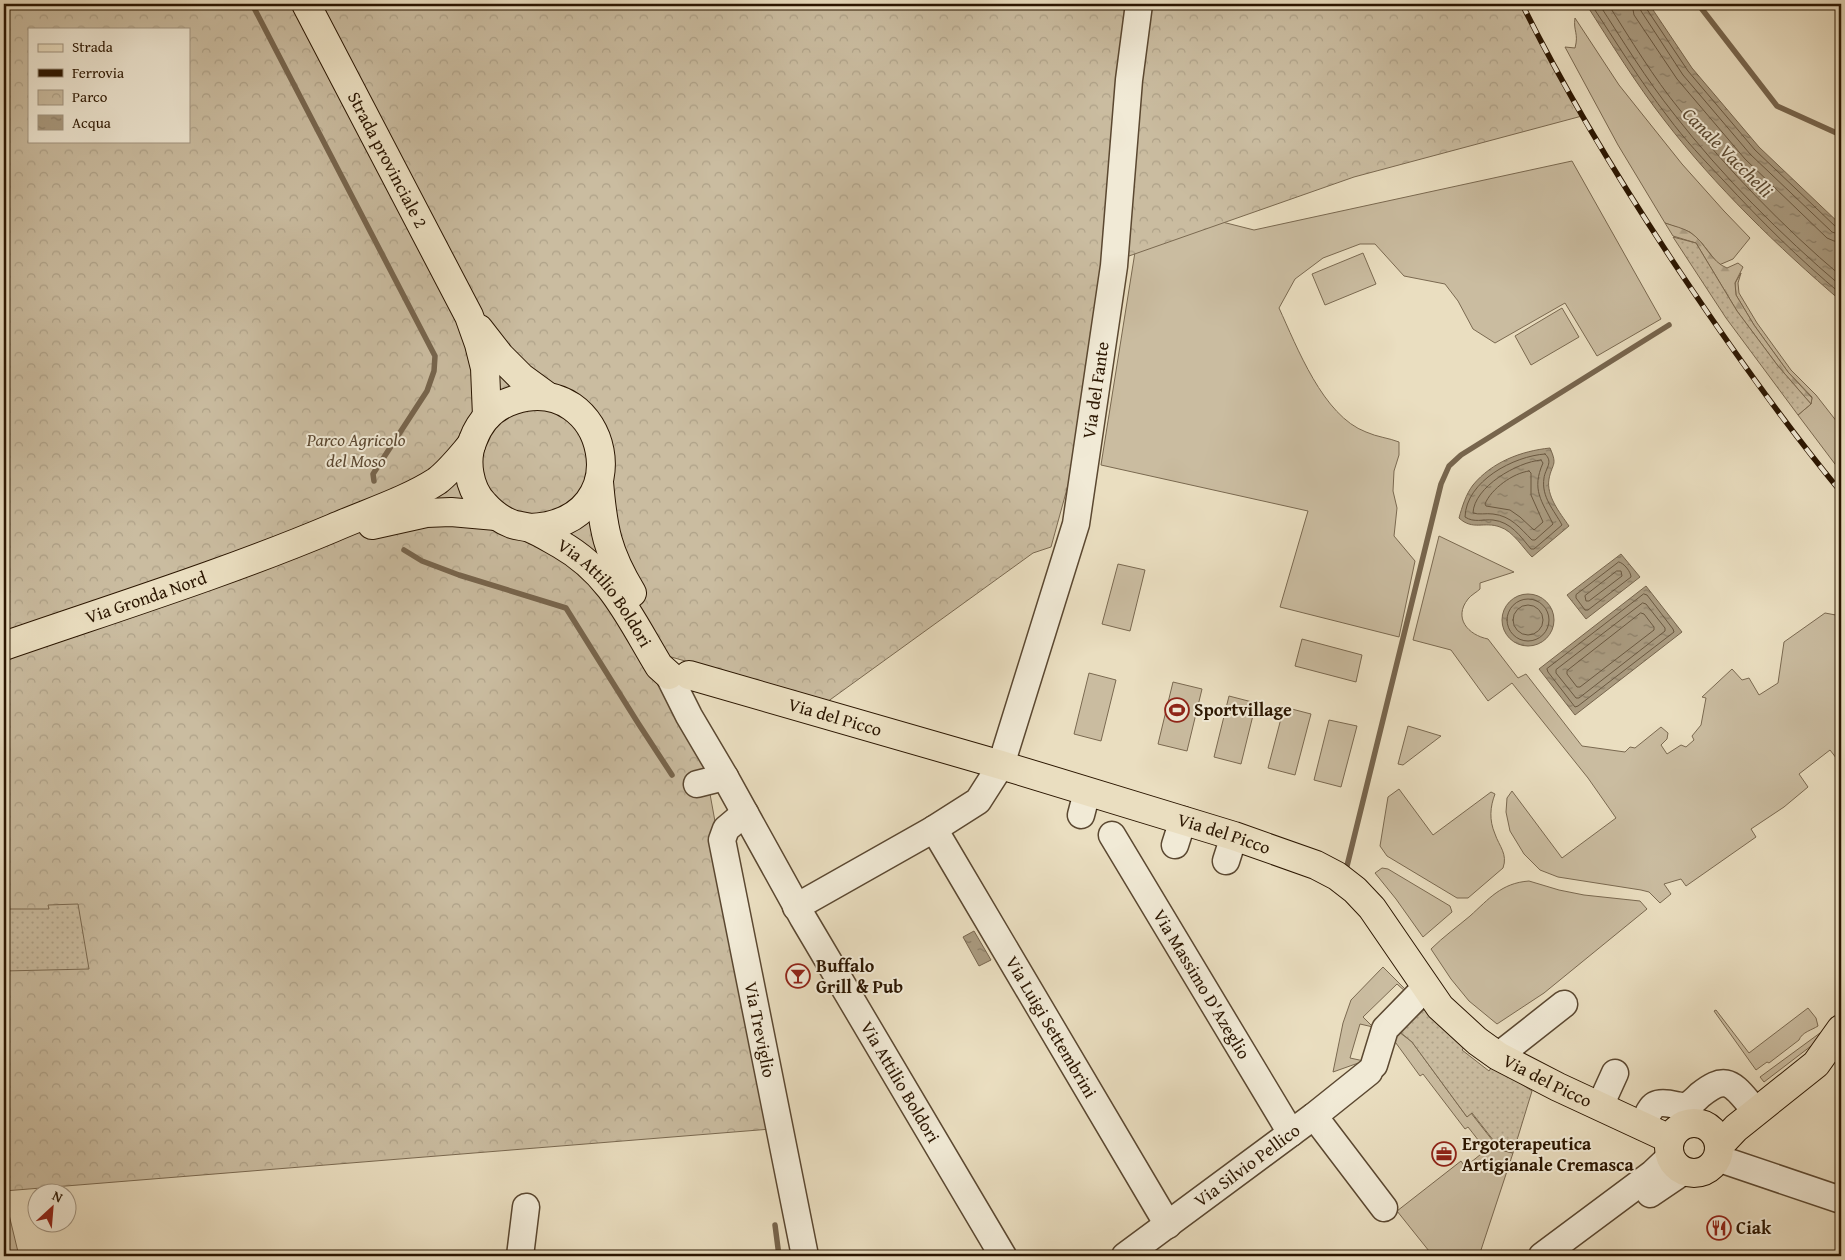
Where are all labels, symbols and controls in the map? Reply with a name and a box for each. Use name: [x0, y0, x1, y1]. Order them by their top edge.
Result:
legend: [28, 28, 190, 142]
text: Strada: [72, 36, 113, 57]
text: Ferrovia: [72, 62, 124, 83]
text: Parco: [72, 86, 108, 107]
street label: Strada provinciale 2: [341, 87, 435, 233]
water label: Canale Vacchelli: [1676, 100, 1780, 204]
text: Acqua: [72, 112, 111, 133]
street label: Via del Fante: [1075, 340, 1116, 441]
park label: Parco Agricolo del Moso: [306, 426, 406, 474]
street label: Via Attilio Boldori: [552, 531, 659, 652]
street label: Via Gronda Nord: [82, 564, 210, 630]
street label: Via del Picco: [785, 690, 885, 743]
place label: Sportvillage: [1194, 696, 1292, 723]
sports icon: Sportvillage: [1164, 697, 1190, 723]
street label: Via del Picco: [1174, 806, 1274, 861]
street label: Via Massimo D'Azeglio: [1146, 904, 1258, 1064]
street label: Via Luigi Settembrini: [999, 951, 1104, 1103]
place label: Buffalo Grill & Pub: [816, 952, 903, 1000]
bar icon: Buffalo Grill & Pub: [785, 963, 811, 989]
street label: Via Treviglio: [738, 979, 783, 1080]
street label: Via Attilio Boldori: [854, 1016, 947, 1148]
street label: Via del Picco: [1498, 1047, 1596, 1114]
street label: Via Silvio Pellico: [1188, 1117, 1305, 1213]
place label: Ergoterapeutica Artigianale Cremasca: [1462, 1130, 1634, 1178]
office icon: Ergoterapeutica Artigianale Cremasca: [1431, 1141, 1457, 1167]
north arrow: [28, 1182, 78, 1232]
text: N: [49, 1185, 67, 1208]
place label: Ciak: [1736, 1214, 1772, 1241]
restaurant icon: Ciak: [1706, 1215, 1732, 1241]

